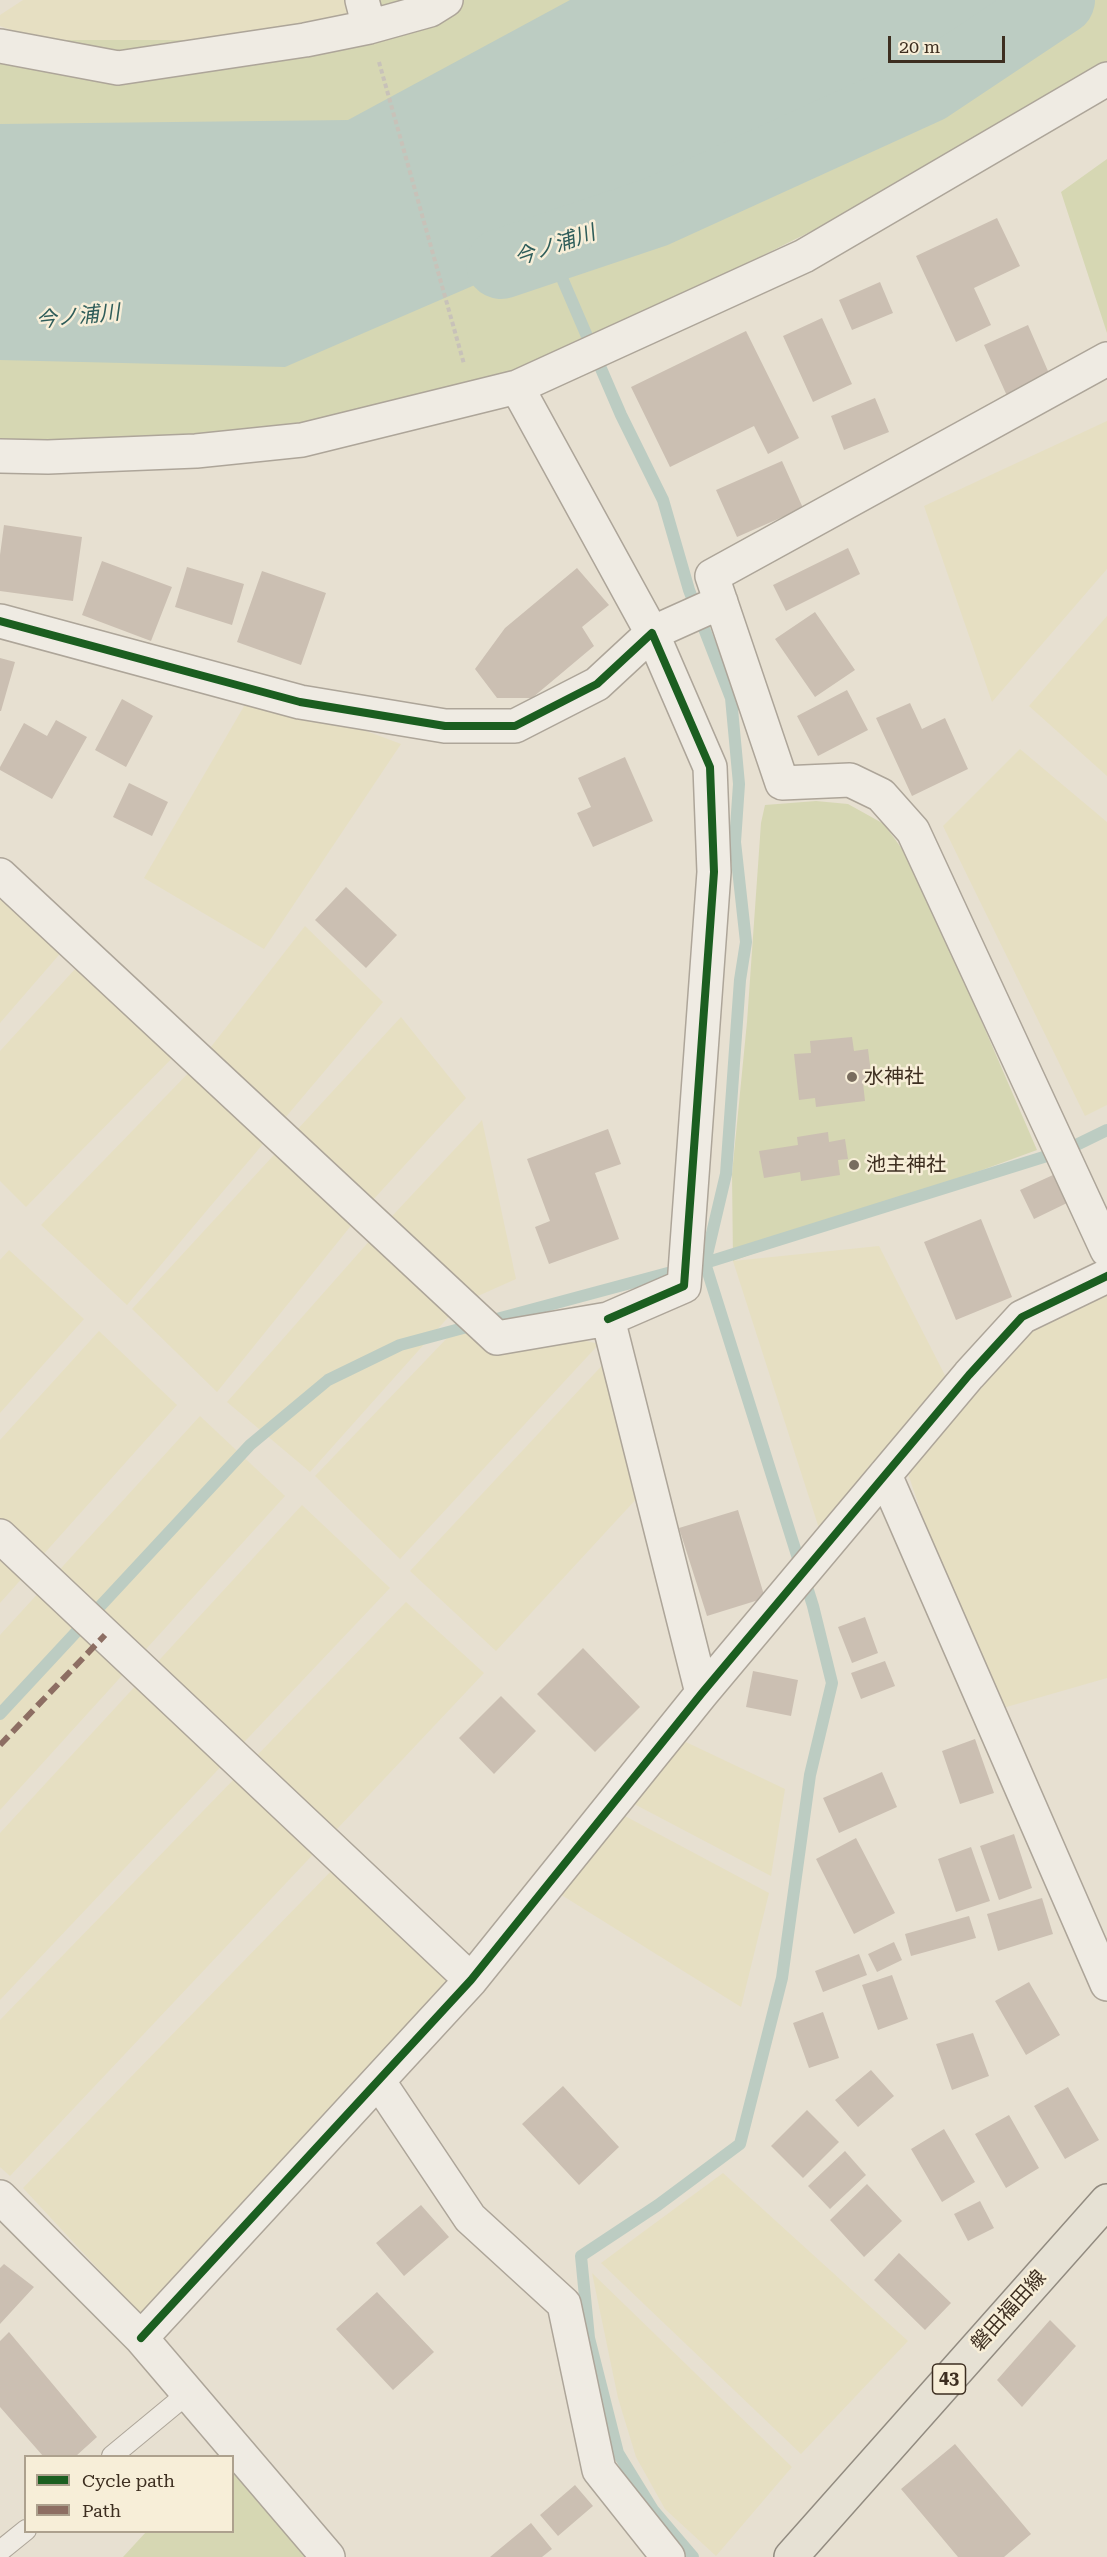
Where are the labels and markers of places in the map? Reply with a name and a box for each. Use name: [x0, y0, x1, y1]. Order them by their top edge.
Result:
place label: 水神社: [864, 1065, 924, 1089]
marker: 水神社: [845, 1070, 859, 1084]
place label: 池主神社: [866, 1153, 946, 1177]
marker: 池主神社: [847, 1158, 861, 1172]

